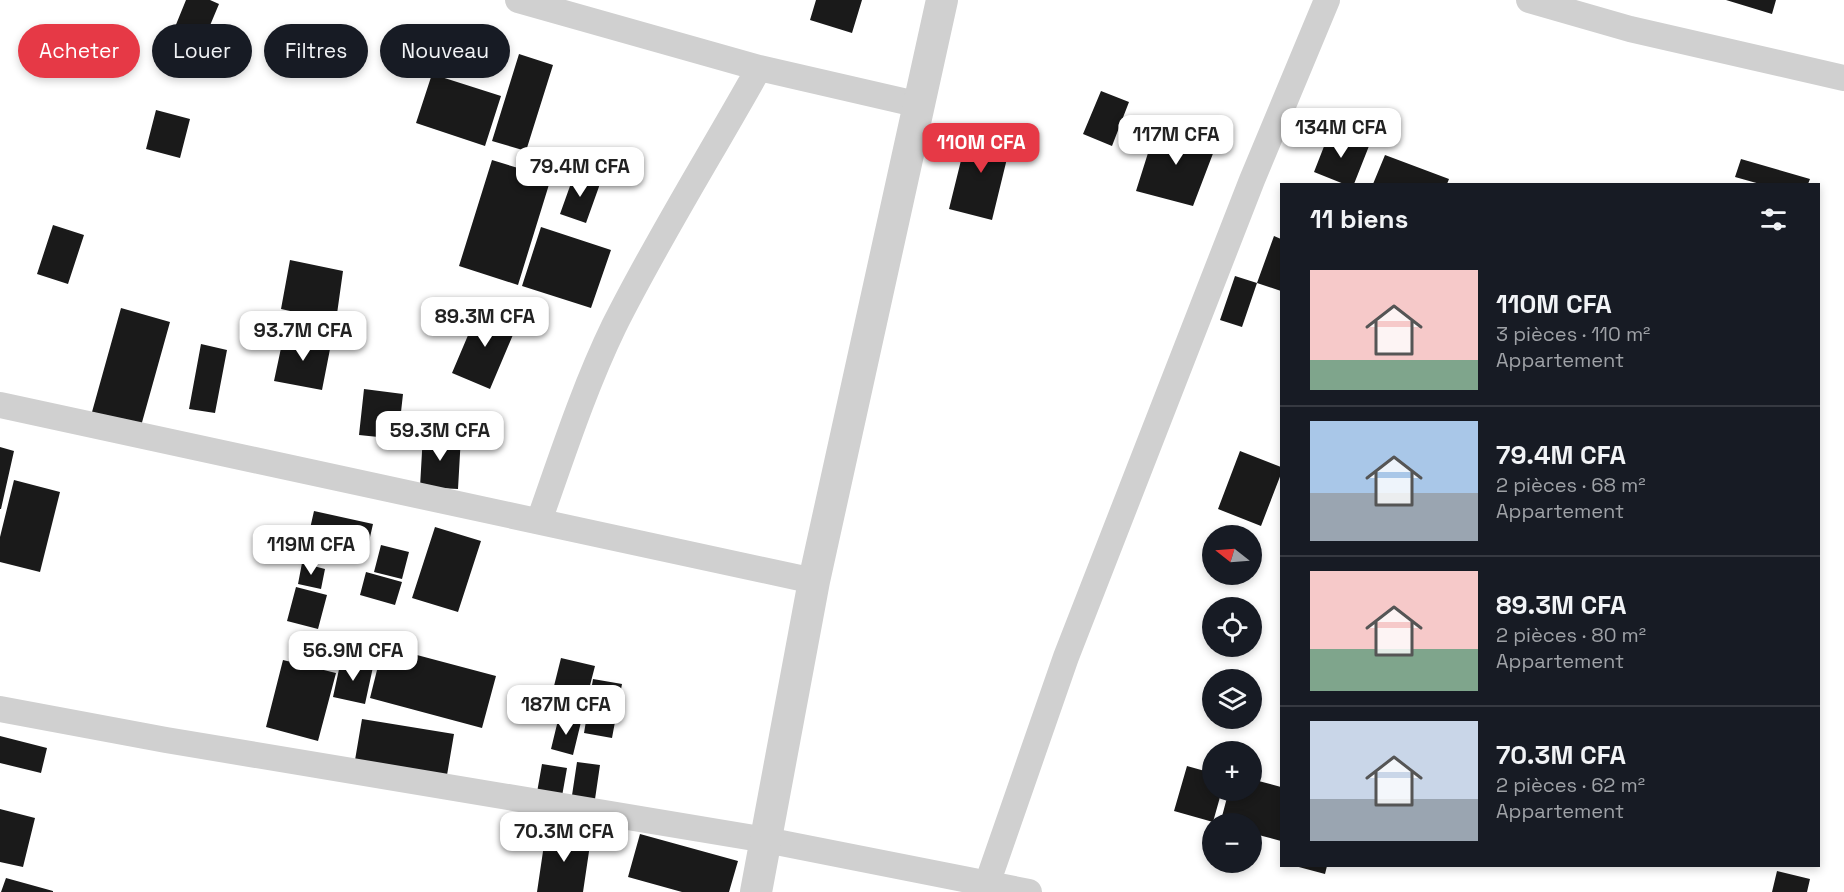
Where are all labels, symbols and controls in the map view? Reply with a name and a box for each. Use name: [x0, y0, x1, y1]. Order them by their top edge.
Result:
chip: Acheter: [18, 24, 140, 78]
chip: Louer: [152, 24, 252, 78]
chip: Filtres: [264, 24, 368, 78]
chip: Nouveau: [380, 24, 510, 78]
pin: 134M CFA: [1279, 108, 1403, 159]
text: 134M CFA: [1295, 114, 1387, 140]
pin: 117M CFA: [1114, 115, 1238, 166]
text: 117M CFA: [1132, 121, 1220, 147]
pin: 110M CFA: [919, 123, 1043, 174]
text: 110M CFA: [936, 129, 1026, 155]
pin: 79.4M CFA: [511, 147, 649, 198]
text: 79.4M CFA: [530, 153, 630, 179]
text: 11 biens: [1310, 202, 1408, 236]
icon: filters: [1757, 203, 1790, 236]
text: 110M CFA: [1496, 287, 1612, 321]
icon: home: [1358, 294, 1430, 366]
pin: 89.3M CFA: [416, 297, 554, 348]
text: 89.3M CFA: [435, 303, 535, 329]
pin: 93.7M CFA: [234, 311, 372, 362]
text: 93.7M CFA: [254, 317, 352, 343]
text: 3 pièces · 110 m²: [1496, 321, 1650, 347]
text: Appartement: [1496, 347, 1624, 373]
pin: 59.3M CFA: [371, 411, 509, 462]
text: 59.3M CFA: [390, 417, 490, 443]
text: 79.4M CFA: [1496, 438, 1626, 472]
icon: home: [1358, 445, 1430, 517]
text: 2 pièces · 68 m²: [1496, 472, 1646, 498]
text: Appartement: [1496, 498, 1624, 524]
pin: 119M CFA: [249, 525, 373, 576]
north arrow: [1202, 525, 1262, 585]
map controls: [1202, 525, 1262, 873]
text: 119M CFA: [267, 531, 355, 557]
text: 89.3M CFA: [1496, 588, 1626, 622]
icon: home: [1358, 595, 1430, 667]
button: locate: [1202, 597, 1262, 657]
text: 2 pièces · 80 m²: [1496, 622, 1646, 648]
pin: 56.9M CFA: [284, 631, 422, 682]
text: 56.9M CFA: [303, 637, 403, 663]
text: Appartement: [1496, 648, 1624, 674]
button: layers: [1202, 669, 1262, 729]
pin: 187M CFA: [504, 685, 628, 736]
text: 187M CFA: [521, 691, 611, 717]
text: 70.3M CFA: [1496, 738, 1626, 772]
button: +: [1202, 741, 1262, 801]
icon: home: [1358, 745, 1430, 817]
text: 2 pièces · 62 m²: [1496, 772, 1645, 798]
text: Appartement: [1496, 798, 1624, 824]
pin: 70.3M CFA: [495, 812, 633, 863]
button: −: [1202, 813, 1262, 873]
text: 70.3M CFA: [514, 818, 614, 844]

